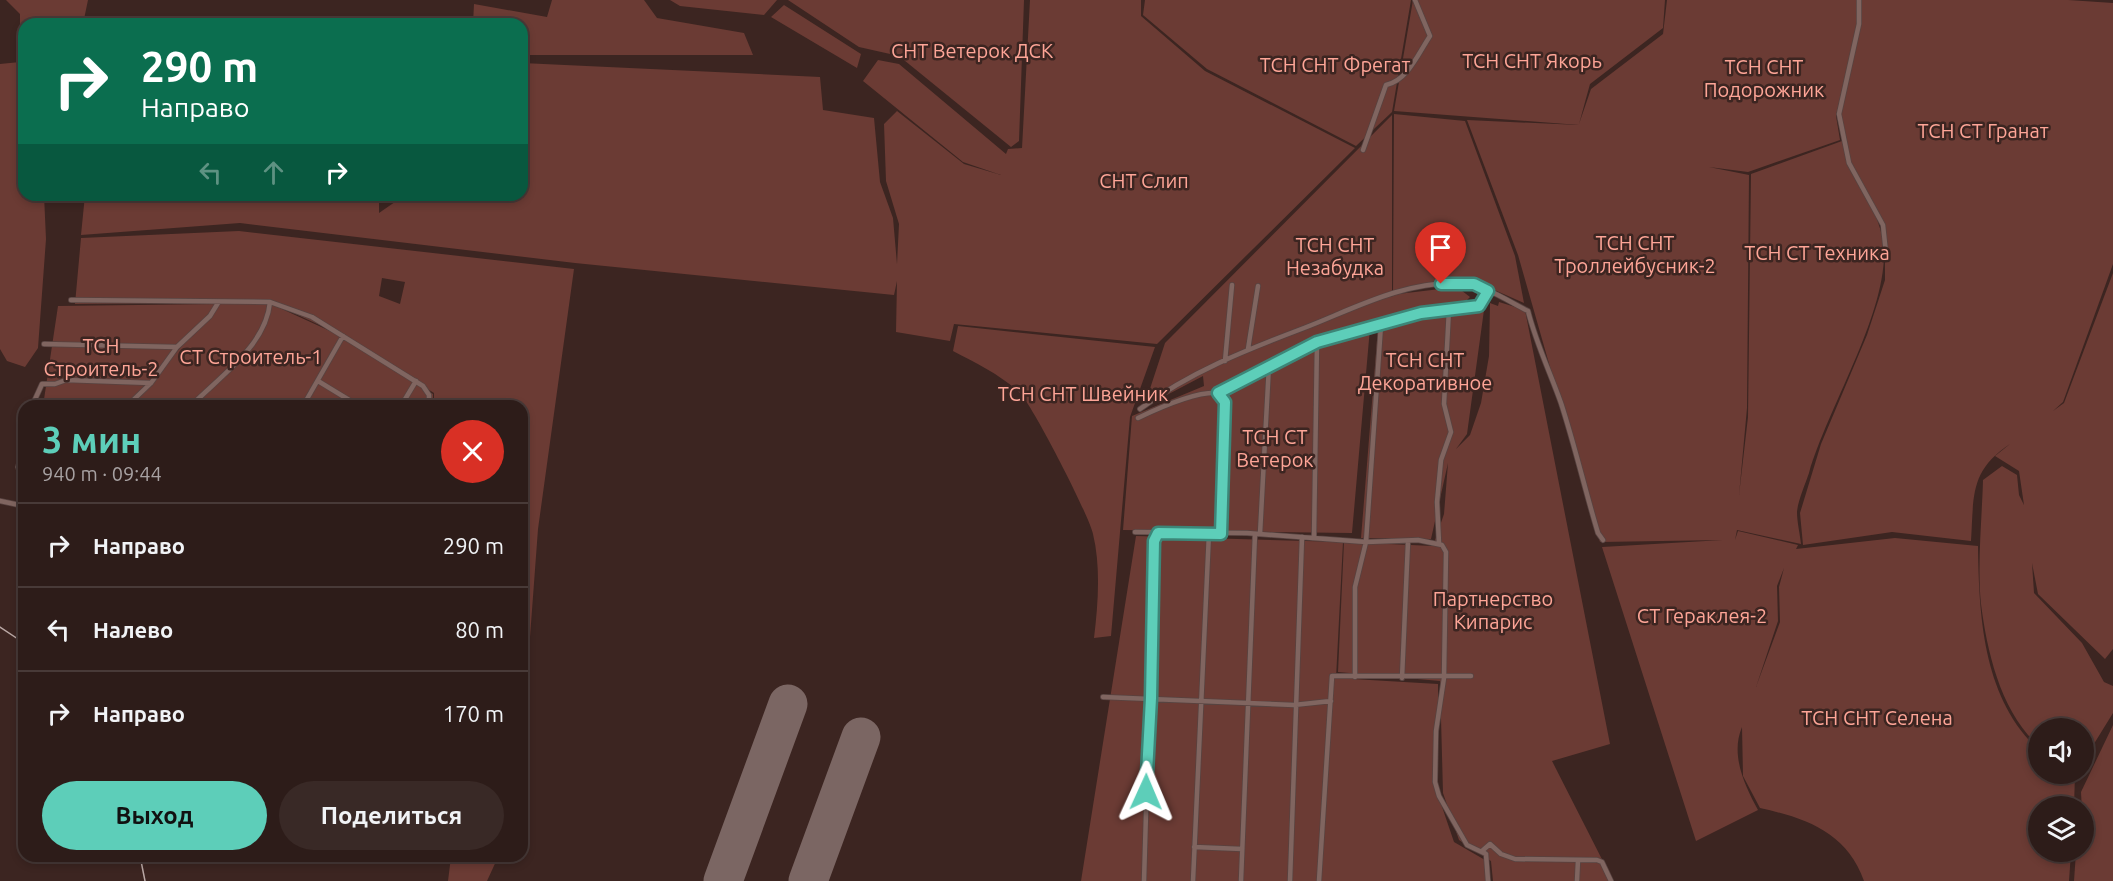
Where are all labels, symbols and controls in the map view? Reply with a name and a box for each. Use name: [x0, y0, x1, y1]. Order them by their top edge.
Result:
park label: СНТ Ветерок ДСК: [891, 39, 1053, 62]
icon: right: [42, 42, 120, 120]
text: 290 m: [141, 43, 258, 90]
park label: ТСН СНТ Якорь: [1462, 49, 1602, 72]
park label: ТСН СНТ Фрегат: [1260, 53, 1410, 76]
park label: ТСН СНТ Подорожник: [1704, 55, 1824, 101]
text: Направо: [141, 92, 250, 122]
park label: ТСН СТ Гранат: [1917, 119, 2049, 142]
icon: left: [194, 156, 227, 189]
icon: ahead: [257, 156, 290, 189]
icon: right: [320, 156, 353, 189]
park label: СНТ Слип: [1099, 169, 1189, 192]
pin: [1415, 222, 1466, 284]
icon: arrive: [1424, 231, 1457, 264]
park label: ТСН СНТ Троллейбусник-2: [1554, 231, 1716, 277]
park label: ТСН СНТ Незабудка: [1286, 233, 1384, 279]
park label: ТСН СТ Техника: [1744, 241, 1890, 264]
park label: ТСН Строитель-2: [43, 334, 159, 380]
park label: СТ Строитель-1: [179, 345, 323, 368]
park label: ТСН СНТ Декоративное: [1358, 348, 1492, 394]
park label: ТСН СНТ Швейник: [998, 382, 1168, 405]
text: 3 мин: [42, 419, 141, 460]
button: close: [441, 420, 504, 483]
park label: ТСН СТ Ветерок: [1236, 425, 1314, 471]
text: 940 m · 09:44: [42, 462, 162, 485]
icon: right: [42, 529, 75, 562]
text: Направо: [93, 533, 185, 558]
text: 290 m: [443, 533, 504, 558]
park label: Партнерство Кипарис: [1433, 587, 1553, 633]
park label: СТ Гераклея-2: [1637, 604, 1767, 627]
icon: left: [42, 613, 75, 646]
text: Налево: [93, 617, 173, 642]
text: 80 m: [455, 617, 504, 642]
icon: right: [42, 697, 75, 730]
text: Направо: [93, 701, 185, 726]
text: 170 m: [443, 701, 504, 726]
park label: ТСН СНТ Селена: [1801, 706, 1953, 729]
map controls: [2028, 718, 2094, 862]
button: sound: [2028, 718, 2094, 784]
position arrow: [1114, 760, 1178, 824]
button: Выход: [42, 781, 267, 850]
button: Поделиться: [279, 781, 504, 850]
button: layers: [2028, 796, 2094, 862]

